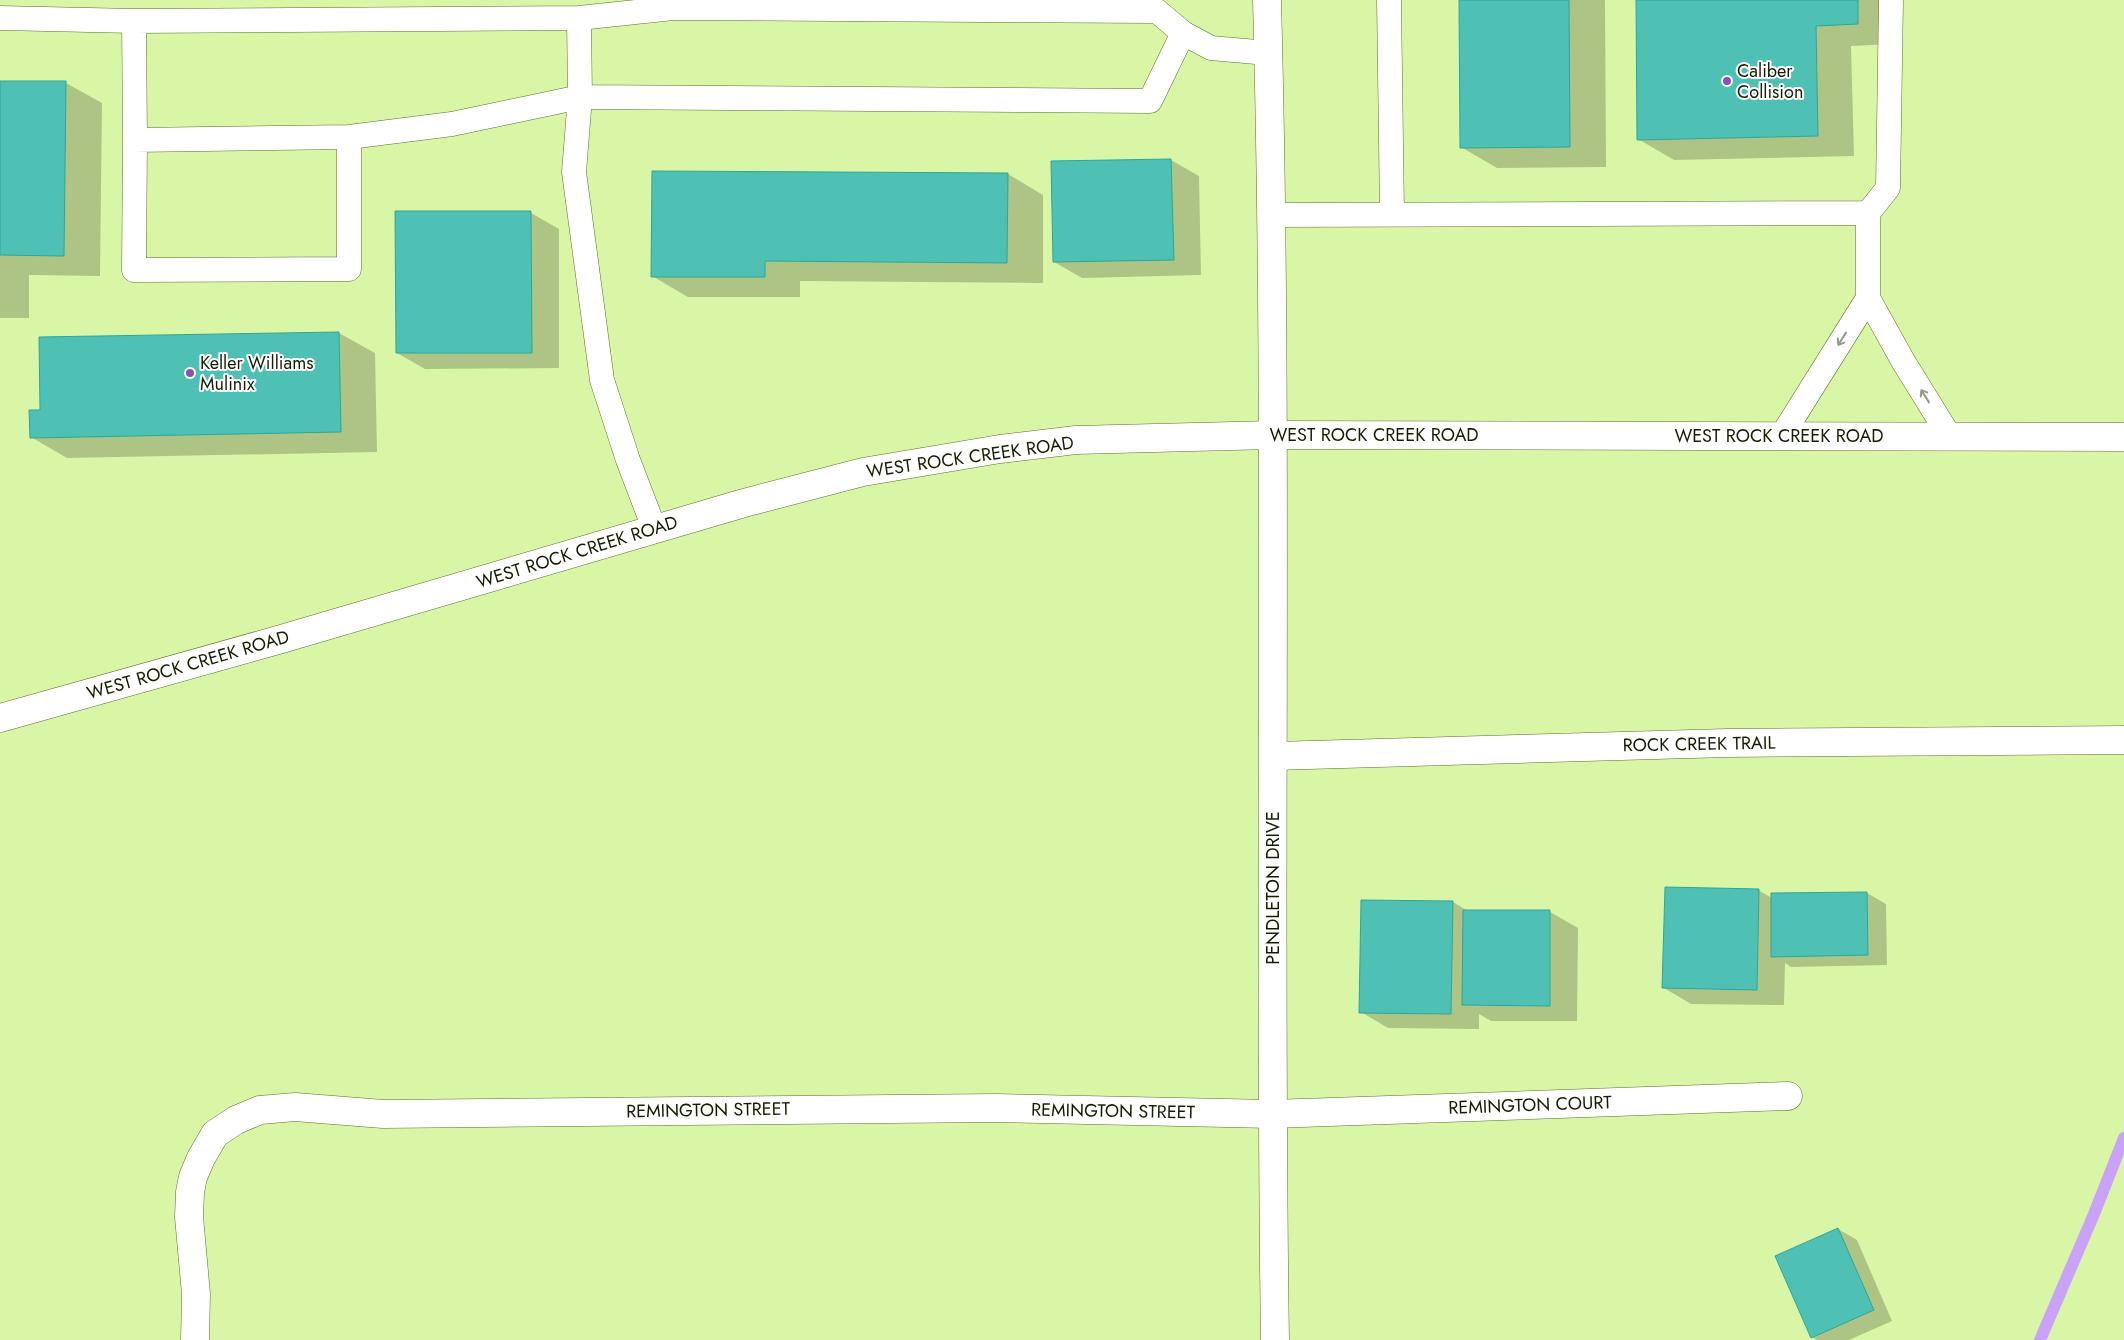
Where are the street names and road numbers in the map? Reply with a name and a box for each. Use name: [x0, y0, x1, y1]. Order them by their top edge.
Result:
street label: WEST ROCK CREEK ROAD: [1269, 422, 1479, 448]
street label: WEST ROCK CREEK ROAD: [1674, 423, 1884, 449]
street label: WEST ROCK CREEK ROAD: [865, 430, 1075, 484]
street label: WEST ROCK CREEK ROAD: [473, 509, 681, 595]
street label: WEST ROCK CREEK ROAD: [84, 624, 292, 706]
street label: ROCK CREEK TRAIL: [1622, 730, 1776, 758]
street label: PENDLETON DRIVE: [1260, 811, 1286, 965]
street label: REMINGTON COURT: [1448, 1089, 1613, 1121]
street label: REMINGTON STREET: [626, 1096, 791, 1124]
street label: REMINGTON STREET: [1031, 1097, 1196, 1125]

